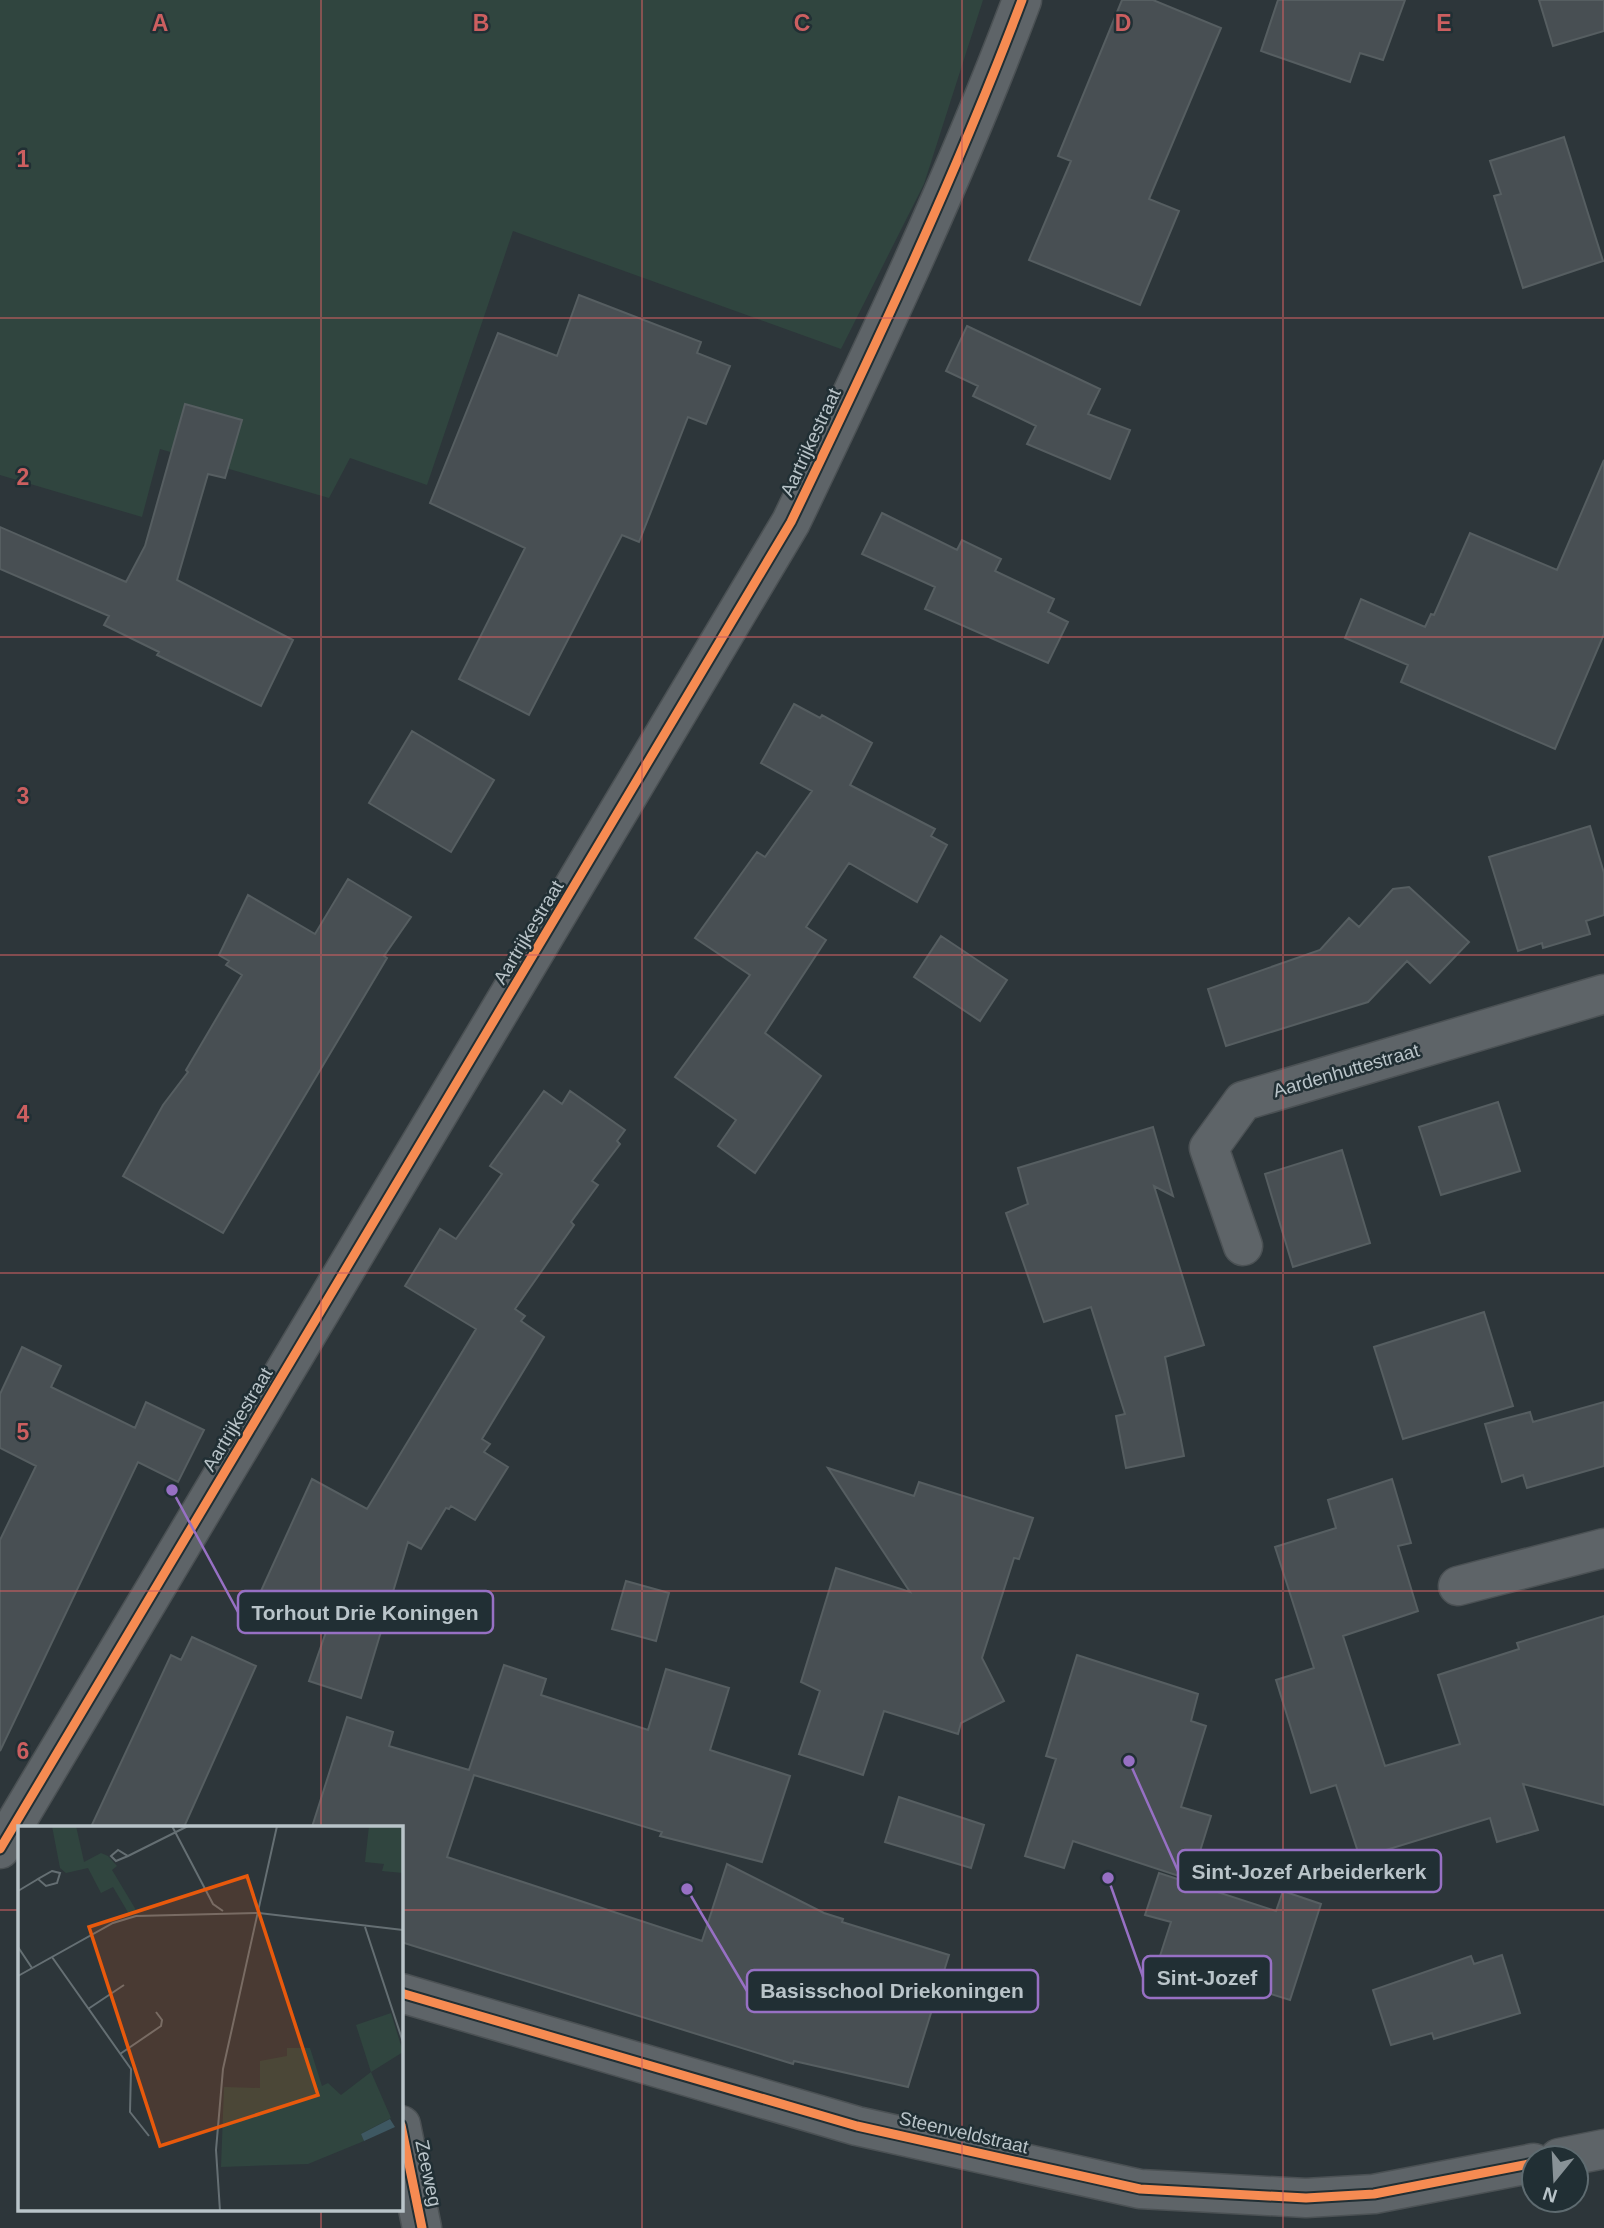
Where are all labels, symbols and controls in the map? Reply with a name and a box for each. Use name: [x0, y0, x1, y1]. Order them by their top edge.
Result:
text: A: [152, 10, 168, 36]
text: B: [473, 10, 489, 36]
text: C: [794, 10, 810, 36]
text: D: [1115, 10, 1131, 36]
text: E: [1436, 10, 1452, 36]
text: 1: [17, 146, 30, 172]
street label: Aartrijkestraat: [776, 384, 845, 500]
text: 2: [17, 464, 29, 490]
text: 3: [17, 783, 29, 809]
street label: Aartrijkestraat: [489, 876, 568, 988]
street label: Aardenhuttestraat: [1271, 1039, 1422, 1101]
text: 4: [17, 1101, 30, 1127]
street label: Aartrijkestraat: [198, 1363, 277, 1475]
text: 5: [17, 1419, 30, 1445]
callout: Torhout Drie Koningen: [238, 1591, 493, 1633]
text: Torhout Drie Koningen: [251, 1601, 479, 1624]
text: 6: [17, 1738, 29, 1764]
inset map: [18, 1826, 402, 2210]
callout: Sint-Jozef Arbeiderkerk: [1178, 1850, 1441, 1892]
text: Sint-Jozef Arbeiderkerk: [1192, 1860, 1427, 1883]
callout: Sint-Jozef: [1143, 1956, 1271, 1998]
text: Sint-Jozef: [1157, 1966, 1258, 1989]
callout: Basisschool Driekoningen: [747, 1970, 1038, 2012]
text: Basisschool Driekoningen: [760, 1979, 1024, 2002]
street label: Steenveldstraat: [897, 2107, 1031, 2158]
street label: Zeeweg: [411, 2138, 446, 2208]
north arrow: [1520, 2144, 1590, 2214]
text: N: [1540, 2183, 1560, 2207]

